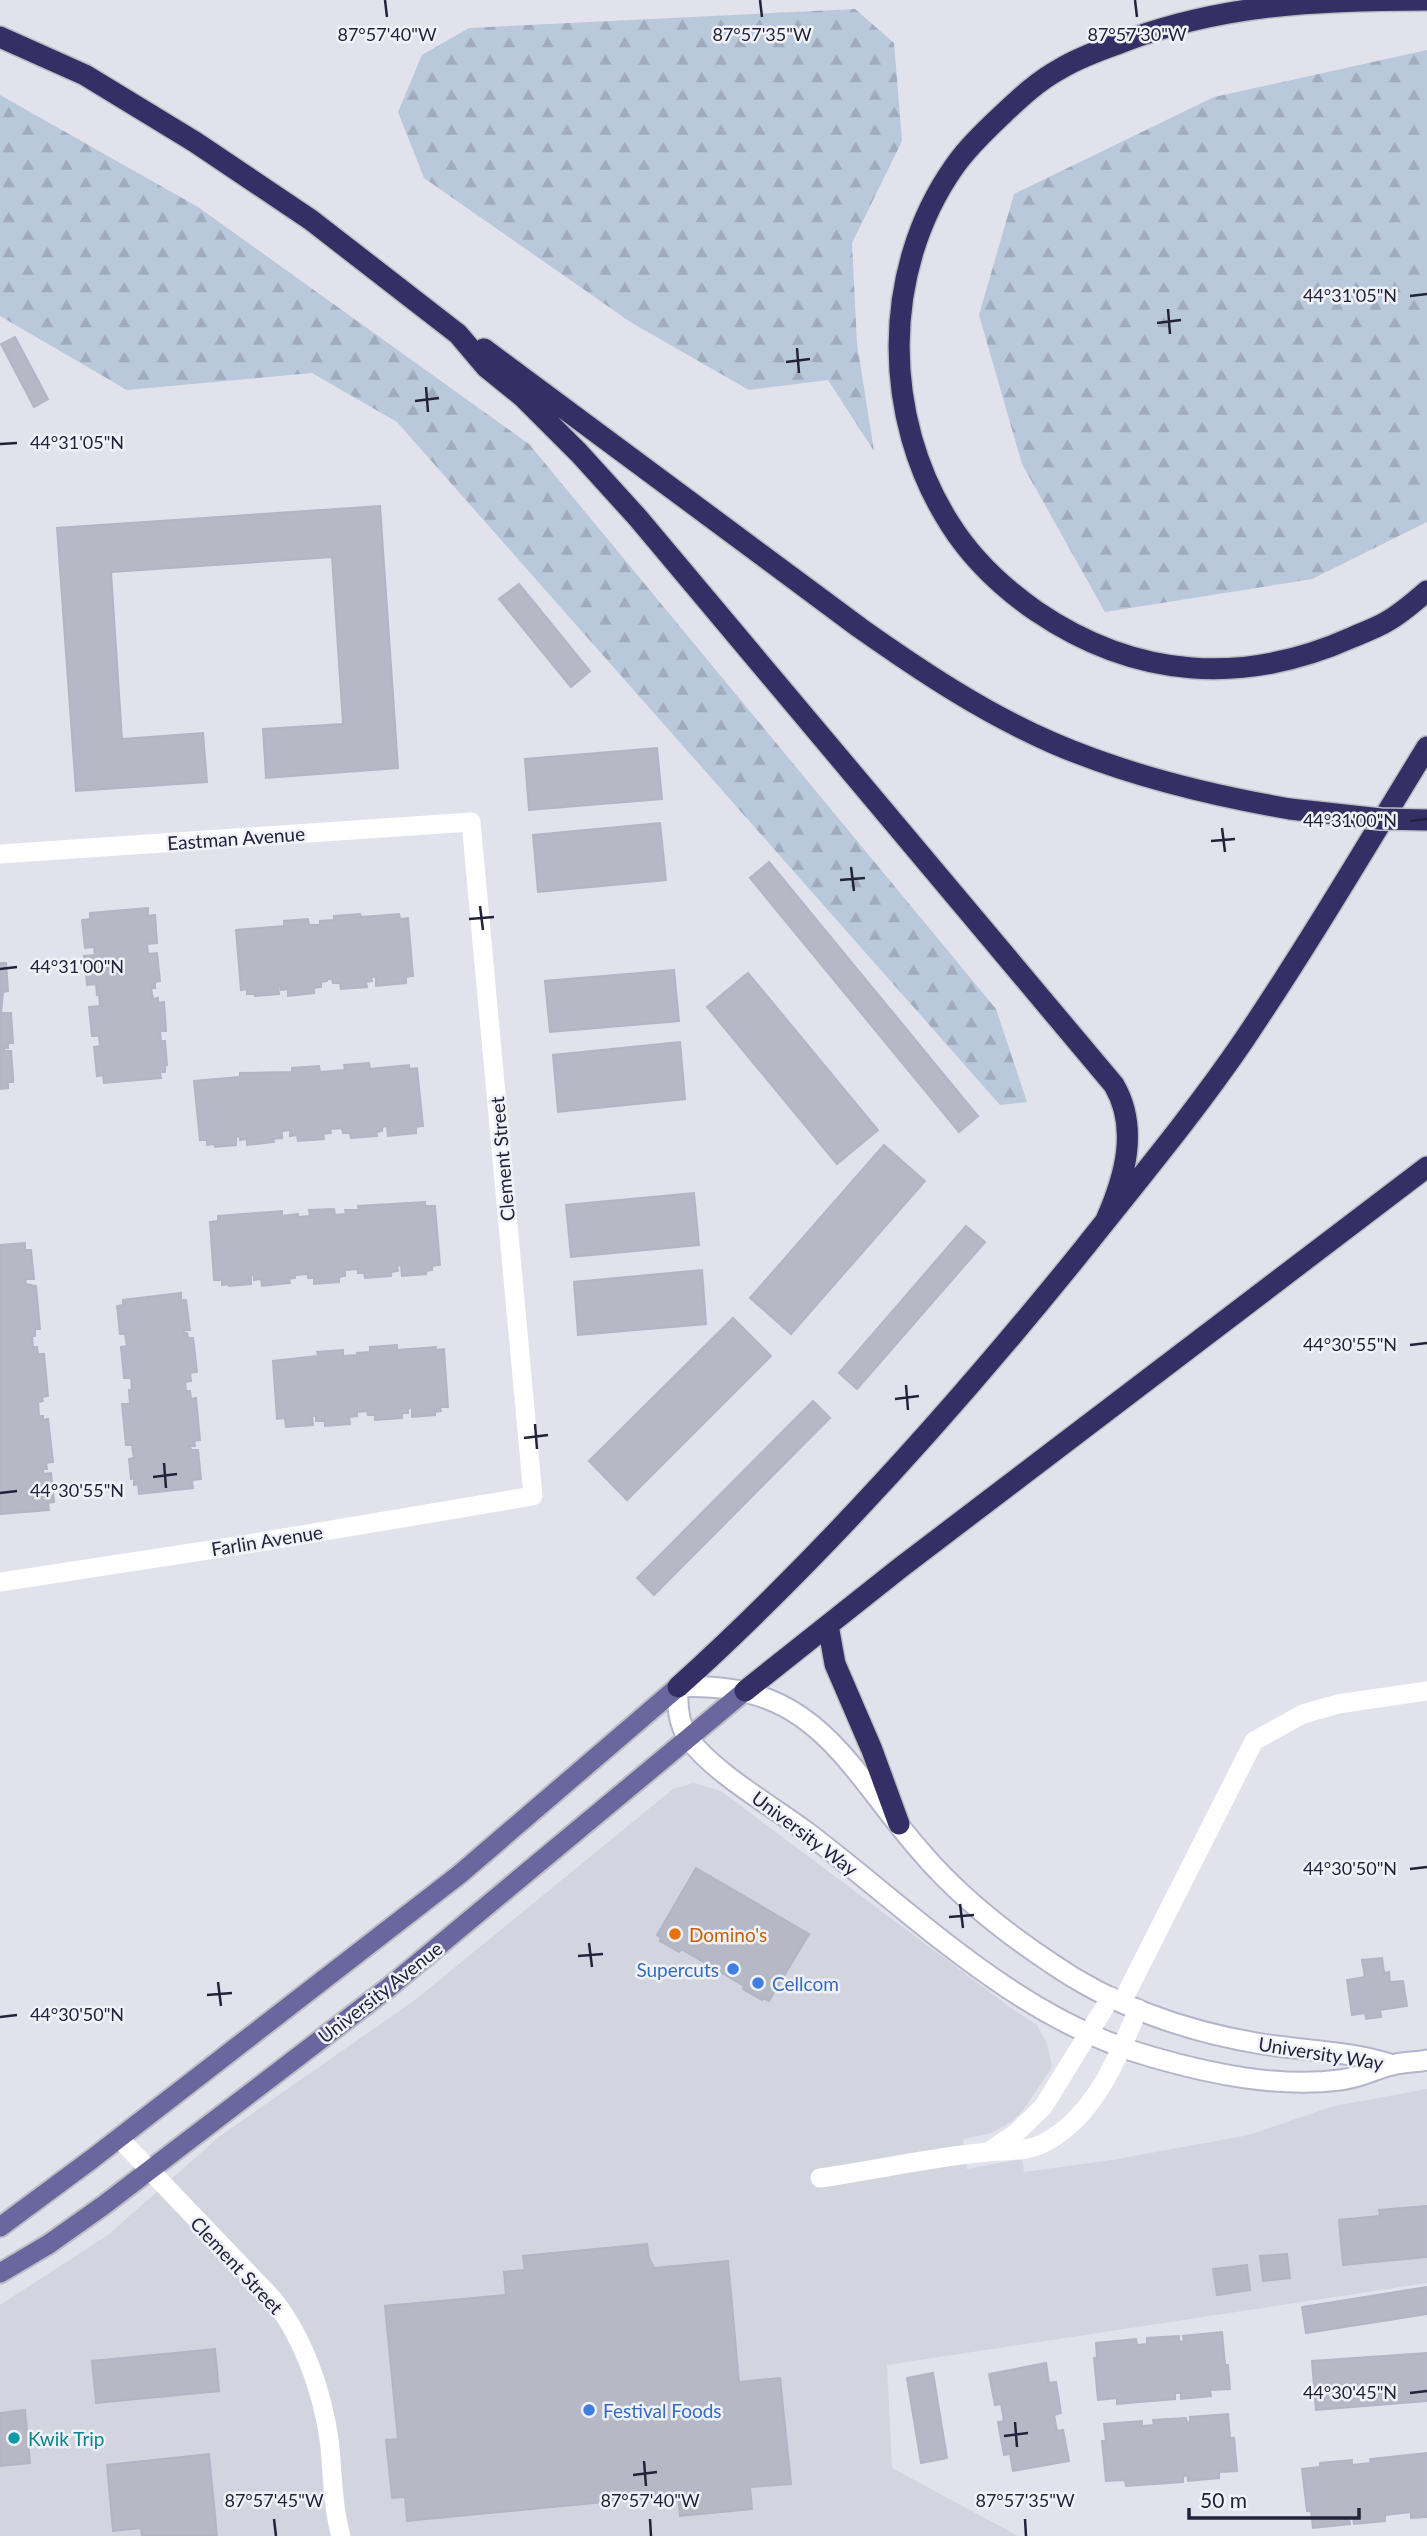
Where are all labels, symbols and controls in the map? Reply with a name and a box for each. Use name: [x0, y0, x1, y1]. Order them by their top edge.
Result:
text: 87°57'40"W: [337, 23, 437, 45]
text: 87°57'35"W: [712, 23, 812, 45]
text: 87°57'30"W: [1087, 23, 1187, 45]
text: 44°31'05"N: [1303, 284, 1397, 306]
text: 44°31'05"N: [30, 431, 124, 453]
text: 44°31'00"N: [1303, 809, 1397, 831]
street label: Eastman Avenue: [166, 822, 306, 854]
text: 44°31'00"N: [30, 955, 124, 977]
street label: Clement Street: [485, 1096, 519, 1222]
text: 44°30'55"N: [1303, 1333, 1397, 1355]
text: 44°30'55"N: [30, 1479, 124, 1501]
street label: Farlin Avenue: [210, 1520, 324, 1560]
street label: University Way: [748, 1786, 863, 1880]
text: 44°30'50"N: [1303, 1857, 1397, 1879]
place label: Domino's: [689, 1923, 767, 1946]
marker: Domino's: [667, 1926, 683, 1942]
street label: University Avenue: [313, 1936, 447, 2048]
place label: Supercuts: [636, 1958, 719, 1981]
marker: Supercuts: [725, 1961, 741, 1977]
place label: Cellcom: [772, 1972, 839, 1995]
marker: Cellcom: [750, 1975, 766, 1991]
text: 44°30'50"N: [30, 2003, 124, 2025]
street label: University Way: [1257, 2032, 1385, 2074]
street label: Clement Street: [186, 2211, 288, 2319]
text: 44°30'45"N: [1303, 2381, 1397, 2403]
place label: Festival Foods: [603, 2399, 722, 2422]
marker: Festival Foods: [581, 2402, 597, 2418]
place label: Kwik Trip: [28, 2427, 105, 2450]
marker: Kwik Trip: [6, 2430, 22, 2446]
scale bar: [1189, 2476, 1359, 2520]
text: 50 m: [1200, 2487, 1247, 2512]
text: 87°57'45"W: [224, 2489, 324, 2511]
text: 87°57'40"W: [600, 2489, 700, 2511]
text: 87°57'35"W: [975, 2489, 1075, 2511]

